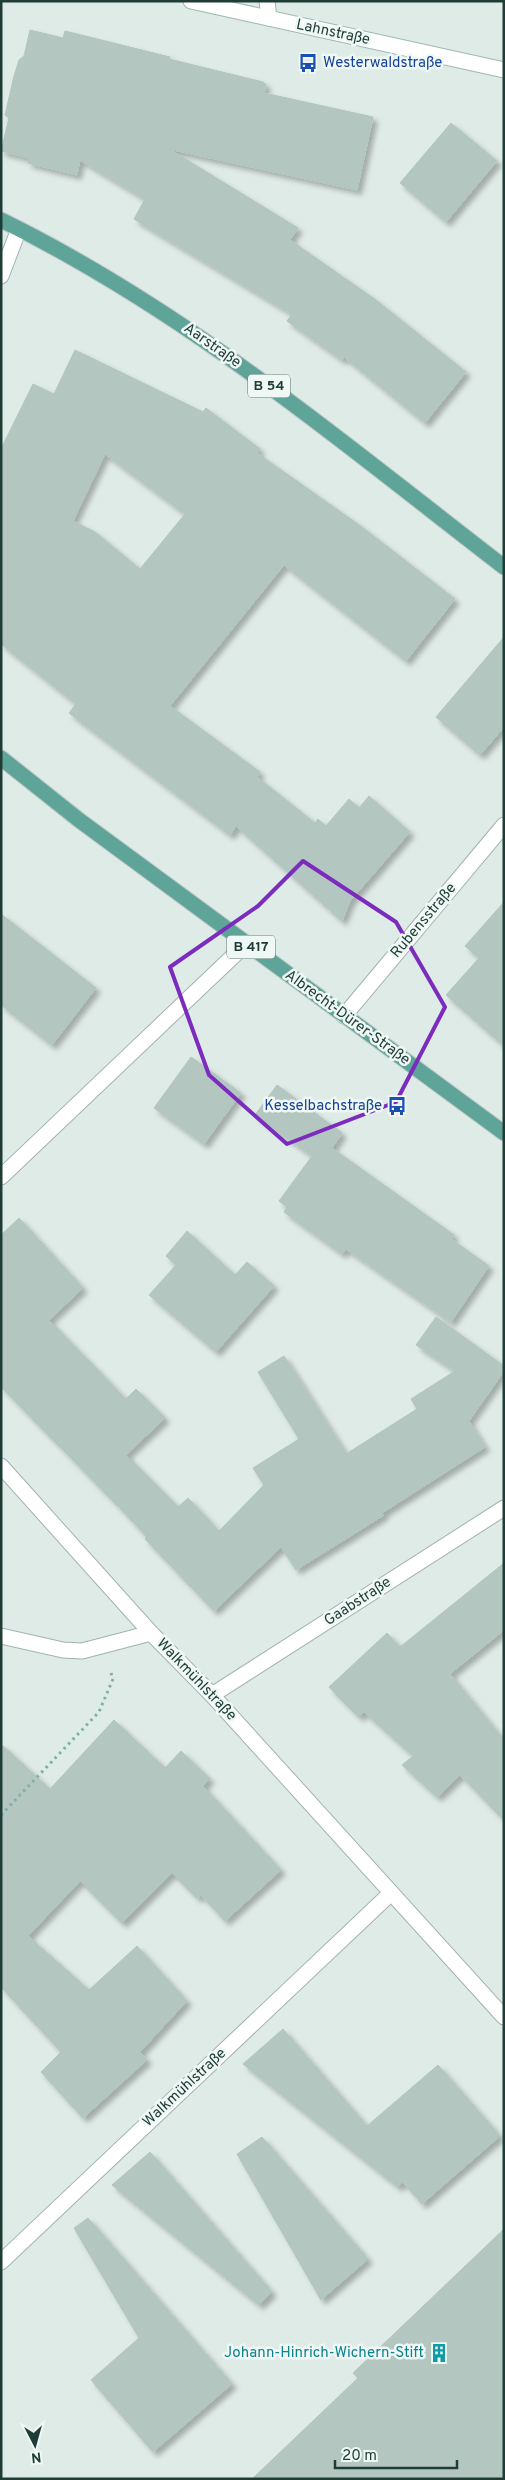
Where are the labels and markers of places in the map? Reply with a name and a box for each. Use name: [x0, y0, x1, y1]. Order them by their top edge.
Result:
bus stop icon: Westerwaldstraße: [297, 52, 319, 74]
place label: Westerwaldstraße: [323, 54, 442, 73]
bus stop icon: Kesselbachstraße: [386, 1095, 408, 1117]
place label: Kesselbachstraße: [264, 1097, 382, 1116]
building icon: Johann-Hinrich-Wichern-Stift: [428, 2342, 450, 2364]
place label: Johann-Hinrich-Wichern-Stift: [224, 2344, 424, 2363]

